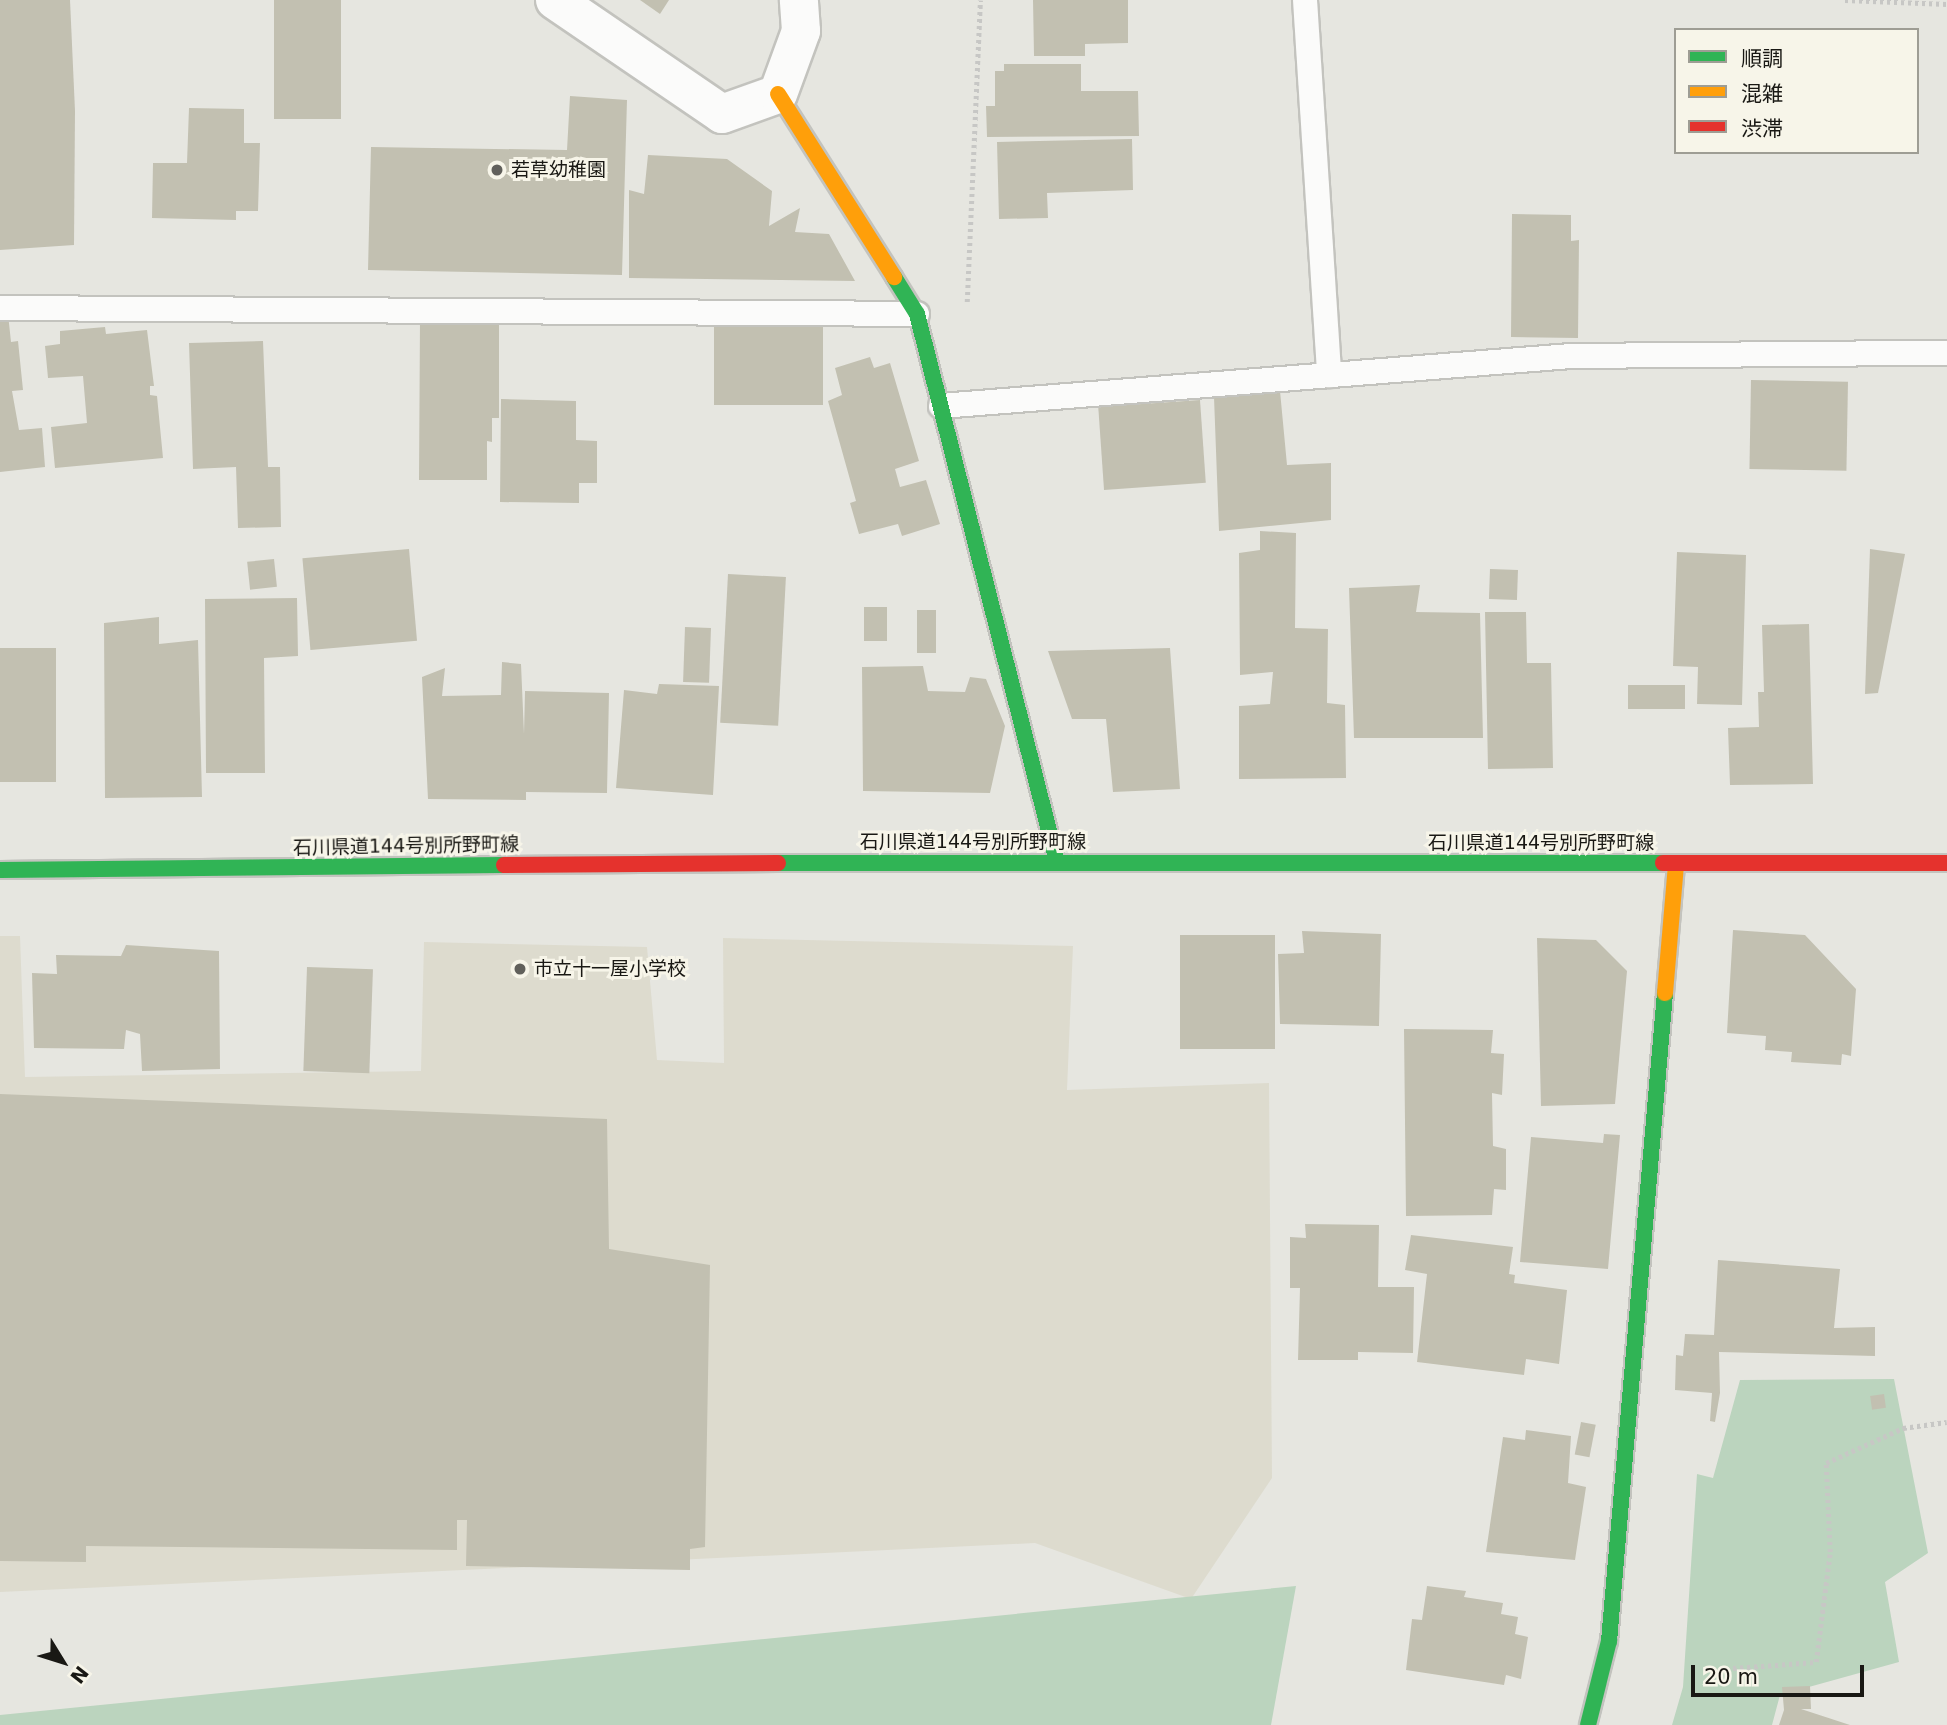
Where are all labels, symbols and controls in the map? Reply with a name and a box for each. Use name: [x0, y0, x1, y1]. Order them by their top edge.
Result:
legend: [1674, 28, 1919, 154]
text: 順調: [1741, 47, 1783, 71]
text: 混雑: [1741, 82, 1783, 106]
text: 渋滞: [1741, 117, 1783, 141]
place label: 若草幼稚園: [511, 159, 606, 181]
marker: 若草幼稚園: [489, 162, 505, 178]
street label: 石川県道144号別所野町線: [860, 831, 1086, 853]
street label: 石川県道144号別所野町線: [1428, 832, 1654, 854]
street label: 石川県道144号別所野町線: [293, 833, 519, 859]
place label: 市立十一屋小学校: [534, 958, 686, 980]
marker: 市立十一屋小学校: [512, 961, 528, 977]
north arrow: [28, 1627, 98, 1697]
scale bar: [1695, 1652, 1868, 1696]
text: N: [66, 1662, 93, 1688]
text: 20 m: [1704, 1665, 1758, 1689]

